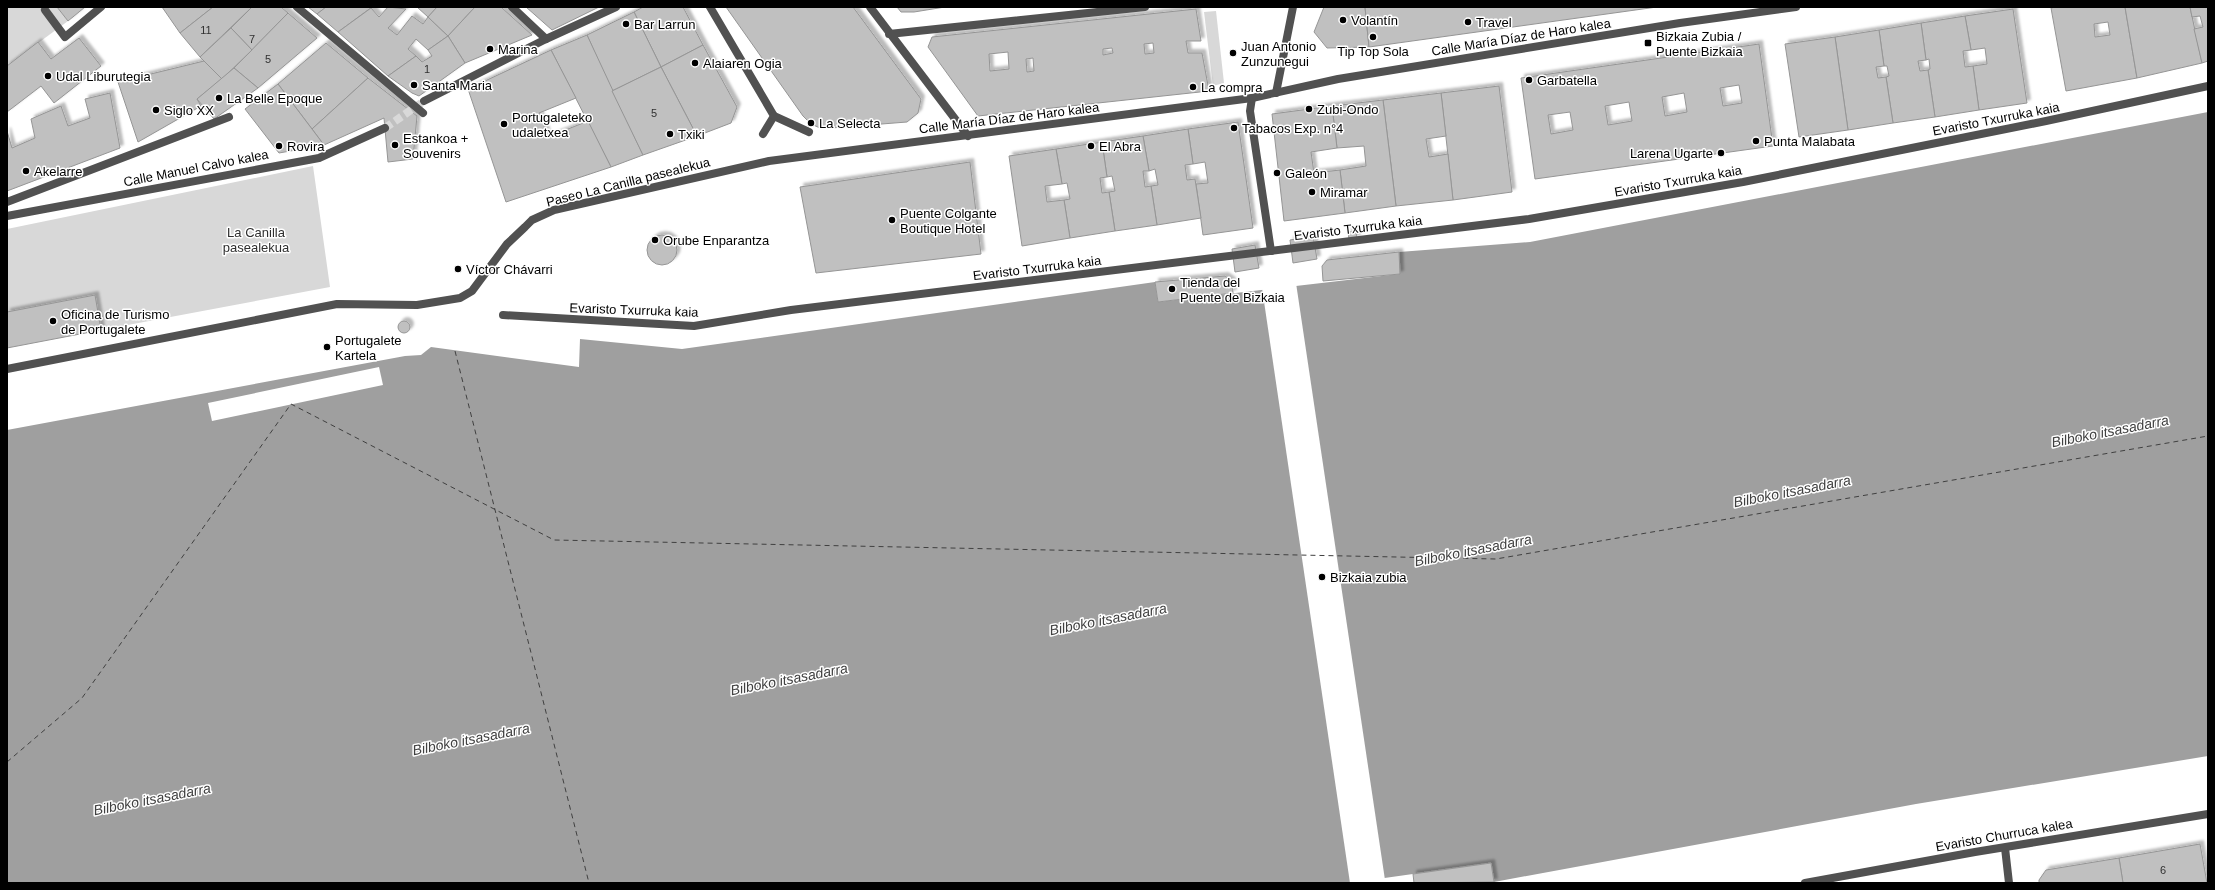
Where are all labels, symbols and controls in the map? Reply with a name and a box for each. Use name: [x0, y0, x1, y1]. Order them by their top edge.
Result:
place label: Volantín: [1351, 13, 1398, 28]
marker: Volantín: [1338, 15, 1348, 25]
street label: Calle María Díaz de Haro kalea: [1430, 15, 1612, 59]
place label: Travel: [1476, 15, 1512, 30]
place label: Bar Larrun: [634, 17, 695, 32]
marker: Travel: [1463, 17, 1473, 27]
marker: Bar Larrun: [621, 19, 631, 29]
house number: 11: [200, 24, 212, 36]
place label: Bizkaia Zubia / Puente Bizkaia: [1656, 29, 1743, 59]
marker: Tip Top Sola: [1368, 32, 1378, 42]
house number: 7: [249, 33, 255, 45]
marker: Bizkaia Zubia / Puente Bizkaia: [1643, 38, 1653, 48]
place label: Juan Antonio Zunzunegui: [1241, 39, 1316, 69]
place label: Marina: [498, 42, 539, 57]
marker: Marina: [485, 44, 495, 54]
place label: Tip Top Sola: [1337, 44, 1410, 59]
marker: Juan Antonio Zunzunegui: [1228, 48, 1238, 58]
house number: 5: [265, 53, 271, 65]
place label: Alaiaren Ogia: [703, 56, 783, 71]
marker: Alaiaren Ogia: [690, 58, 700, 68]
house number: 1: [424, 63, 430, 75]
place label: Udal Liburutegia: [56, 69, 151, 84]
marker: Udal Liburutegia: [43, 71, 53, 81]
place label: Garbatella: [1537, 73, 1598, 88]
marker: Garbatella: [1524, 75, 1534, 85]
place label: Santa Maria: [422, 78, 493, 93]
marker: Santa Maria: [409, 80, 419, 90]
place label: La compra: [1201, 80, 1263, 95]
marker: La compra: [1188, 82, 1198, 92]
place label: La Belle Epoque: [227, 91, 322, 106]
marker: La Belle Epoque: [214, 93, 224, 103]
street label: Calle María Díaz de Haro kalea: [918, 99, 1101, 136]
street label: Evaristo Txurruka kaia: [1931, 99, 2062, 139]
place label: Zubi-Ondo: [1317, 102, 1378, 117]
place label: Siglo XX: [164, 103, 214, 118]
marker: Zubi-Ondo: [1304, 104, 1314, 114]
marker: Siglo XX: [151, 105, 161, 115]
house number: 5: [651, 107, 657, 119]
place label: Portugaleteko udaletxea: [512, 110, 592, 140]
place label: La Selecta: [819, 116, 881, 131]
marker: La Selecta: [806, 118, 816, 128]
marker: Portugaleteko udaletxea: [499, 119, 509, 129]
place label: Tabacos Exp. n°4: [1242, 121, 1343, 136]
marker: Tabacos Exp. n°4: [1229, 123, 1239, 133]
place label: Txiki: [678, 127, 705, 142]
marker: Txiki: [665, 129, 675, 139]
place label: Estankoa + Souvenirs: [403, 131, 468, 161]
place label: Punta Malabata: [1764, 134, 1856, 149]
marker: Punta Malabata: [1751, 136, 1761, 146]
place label: Rovira: [287, 139, 325, 154]
place label: El Abra: [1099, 139, 1142, 154]
marker: Estankoa + Souvenirs: [390, 140, 400, 150]
marker: Rovira: [274, 141, 284, 151]
marker: El Abra: [1086, 141, 1096, 151]
street label: Calle Manuel Calvo kalea: [122, 146, 271, 189]
place label: Larena Ugarte: [1630, 146, 1713, 161]
marker: Larena Ugarte: [1716, 148, 1726, 158]
street label: Paseo La Canilla pasealekua: [544, 154, 712, 210]
street label: Evaristo Txurruka kaia: [1613, 162, 1744, 200]
place label: Akelarre: [34, 164, 82, 179]
marker: Akelarre: [21, 166, 31, 176]
place label: Galeón: [1285, 166, 1327, 181]
marker: Galeón: [1272, 168, 1282, 178]
place label: Miramar: [1320, 185, 1368, 200]
marker: Miramar: [1307, 187, 1317, 197]
place label: Puente Colgante Boutique Hotel: [900, 206, 997, 236]
street label: Evaristo Txurruka kaia: [1293, 213, 1424, 243]
marker: Puente Colgante Boutique Hotel: [887, 215, 897, 225]
park label: La Canilla pasealekua: [223, 225, 290, 255]
place label: Orube Enparantza: [663, 233, 770, 248]
marker: Orube Enparantza: [650, 235, 660, 245]
street label: Evaristo Txurruka kaia: [972, 253, 1103, 283]
place label: Víctor Chávarri: [466, 262, 553, 277]
marker: Víctor Chávarri: [453, 264, 463, 274]
place label: Tienda del Puente de Bizkaia: [1180, 275, 1286, 305]
marker: Tienda del Puente de Bizkaia: [1167, 284, 1177, 294]
street label: Evaristo Txurruka kaia: [569, 300, 700, 320]
place label: Oficina de Turismo de Portugalete: [61, 307, 169, 337]
marker: Oficina de Turismo de Portugalete: [48, 316, 58, 326]
place label: Portugalete Kartela: [335, 333, 402, 363]
marker: Portugalete Kartela: [322, 342, 332, 352]
water label: Bilboko itsasadarra: [2050, 412, 2170, 450]
water label: Bilboko itsasadarra: [1732, 472, 1852, 510]
water label: Bilboko itsasadarra: [1413, 531, 1533, 569]
place label: Bizkaia zubia: [1330, 570, 1407, 585]
marker: Bizkaia zubia: [1317, 572, 1327, 582]
water label: Bilboko itsasadarra: [1048, 600, 1168, 638]
water label: Bilboko itsasadarra: [729, 660, 849, 698]
water label: Bilboko itsasadarra: [411, 720, 531, 758]
water label: Bilboko itsasadarra: [92, 780, 212, 818]
street label: Evaristo Churruca kalea: [1934, 815, 2074, 854]
house number: 6: [2160, 864, 2166, 876]

